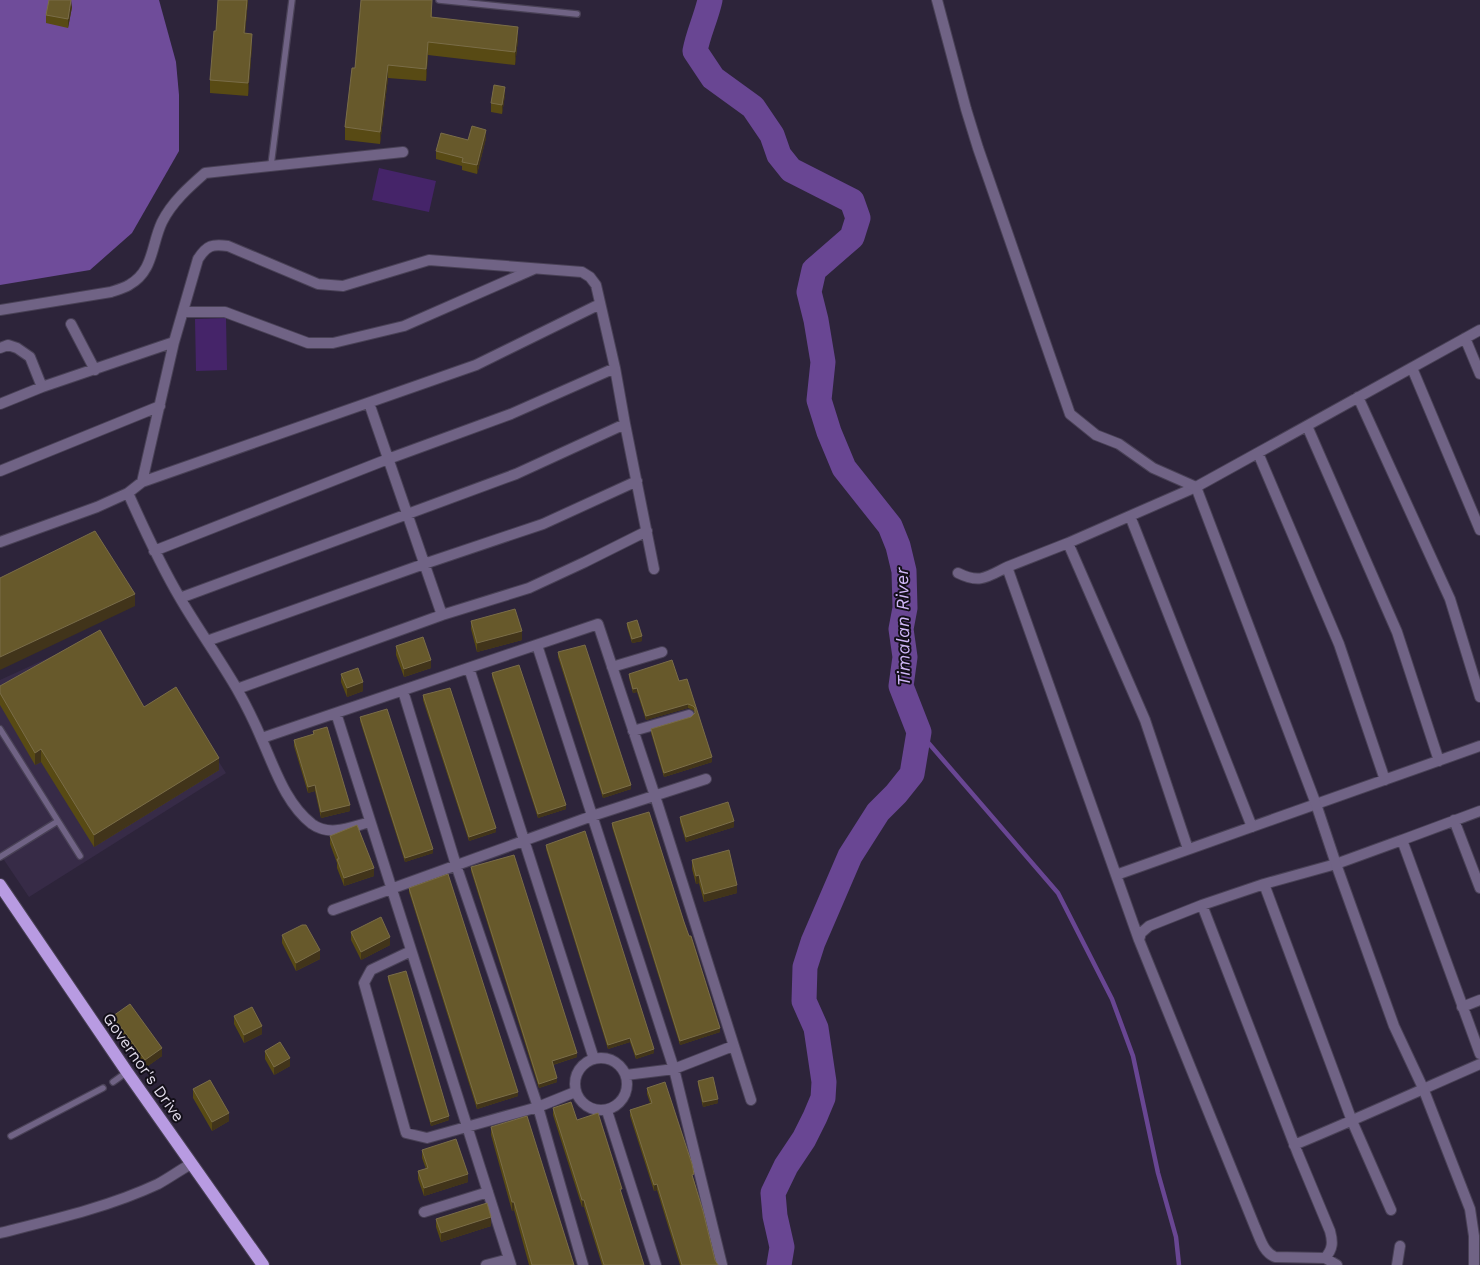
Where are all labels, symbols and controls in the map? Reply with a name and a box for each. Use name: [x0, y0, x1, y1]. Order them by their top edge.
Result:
water label: Timalan River: [891, 567, 914, 686]
street label: Governor's Drive: [99, 1009, 188, 1125]

